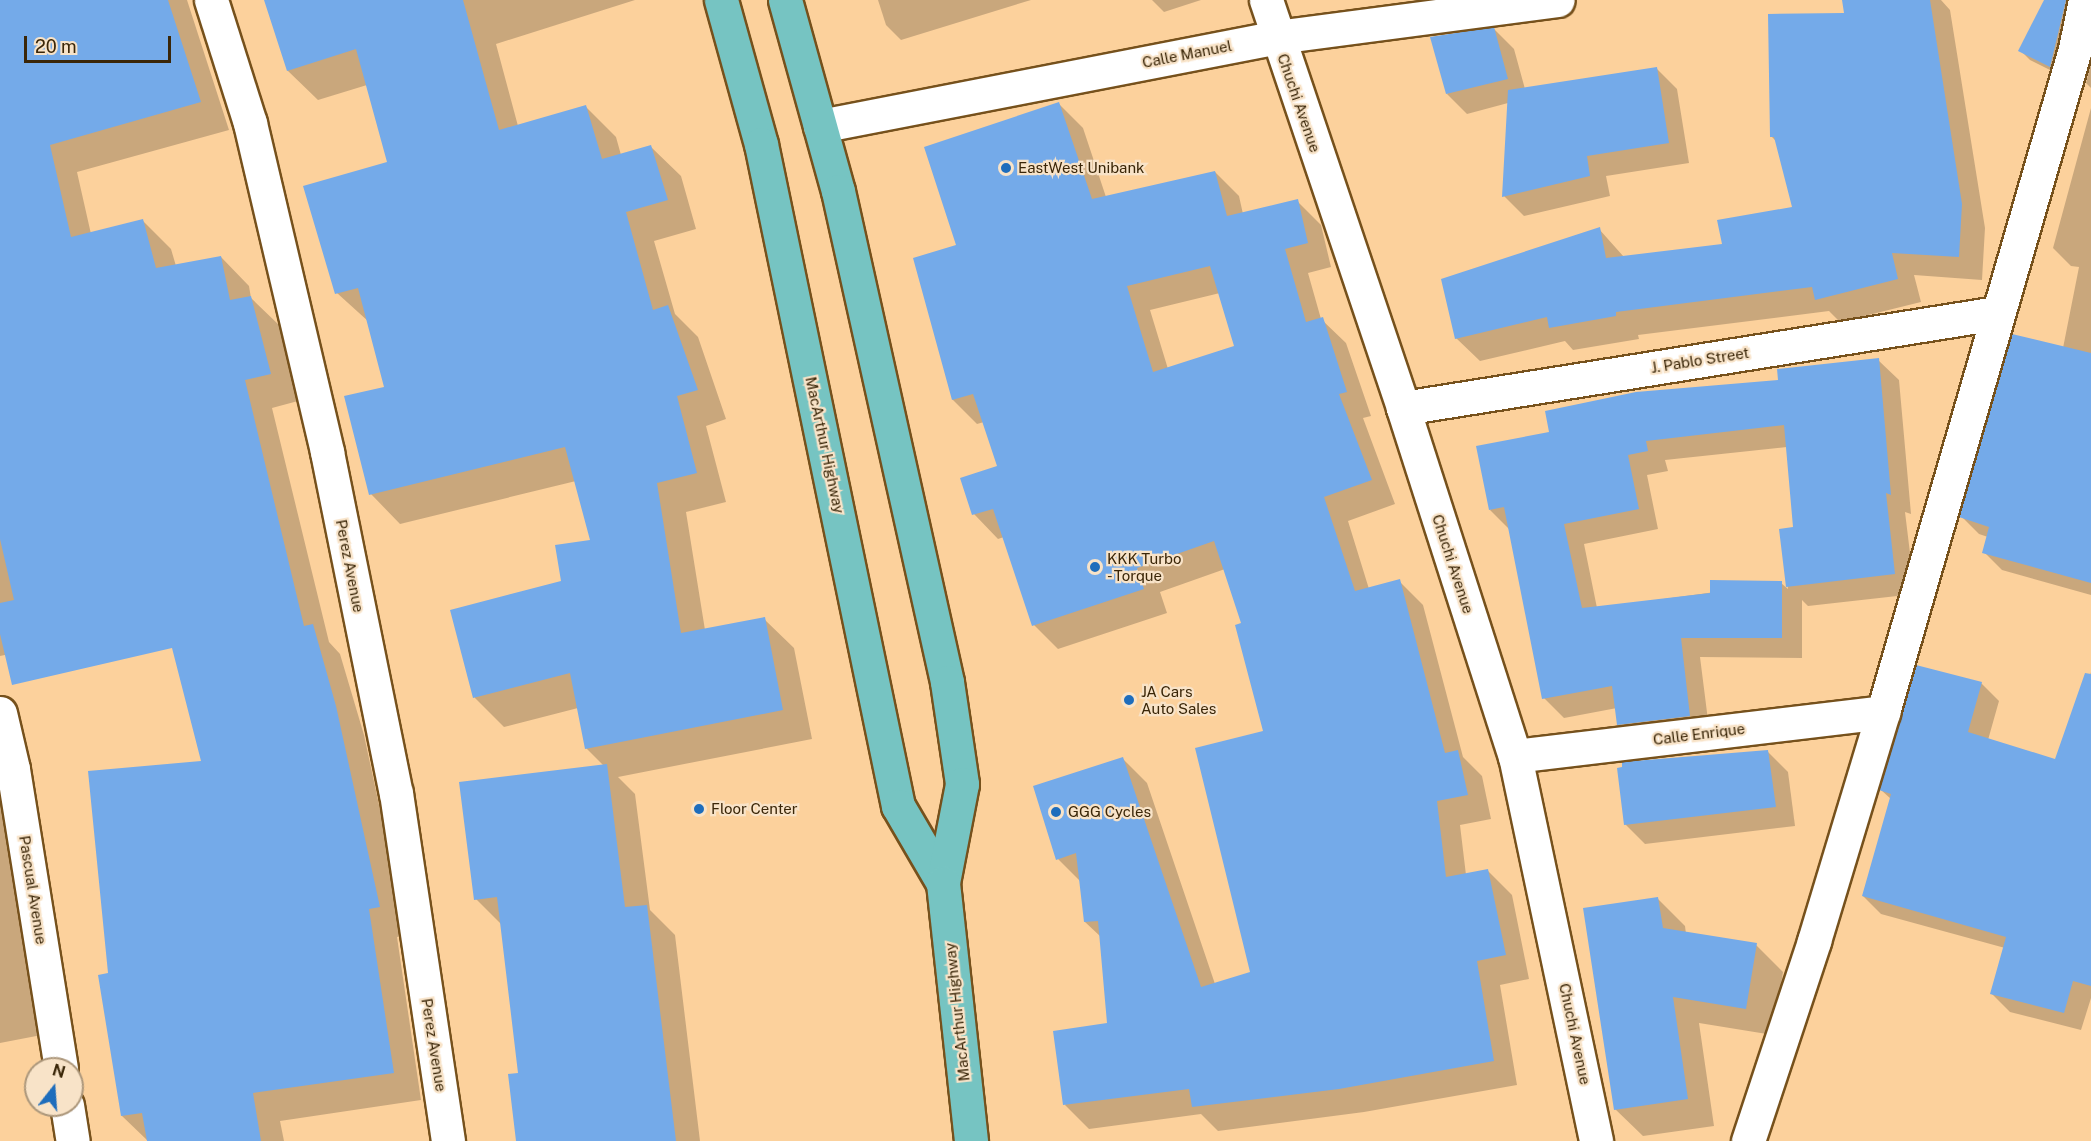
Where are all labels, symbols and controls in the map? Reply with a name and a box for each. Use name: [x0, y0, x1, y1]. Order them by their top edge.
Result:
scale bar: [27, 24, 174, 62]
text: 20 m: [35, 36, 77, 57]
street label: Calle Manuel: [1141, 36, 1233, 72]
street label: Chuchi Avenue: [1274, 51, 1324, 155]
place label: EastWest Unibank: [1018, 159, 1144, 177]
marker: EastWest Unibank: [999, 161, 1013, 175]
street label: J. Pablo Street: [1650, 343, 1750, 377]
street label: MacArthur Highway: [802, 375, 848, 515]
street label: Chuchi Avenue: [1428, 512, 1478, 616]
street label: Perez Avenue: [332, 518, 368, 614]
place label: KKK Turbo - Torque: [1107, 549, 1181, 584]
marker: KKK Turbo - Torque: [1088, 560, 1102, 574]
place label: JA Cars Auto Sales: [1141, 682, 1216, 717]
marker: JA Cars Auto Sales: [1122, 693, 1136, 707]
street label: Calle Enrique: [1652, 719, 1746, 749]
place label: Floor Center: [711, 800, 798, 818]
marker: Floor Center: [692, 802, 706, 816]
place label: GGG Cycles: [1068, 803, 1151, 821]
marker: GGG Cycles: [1049, 805, 1063, 819]
street label: Pascual Avenue: [16, 834, 50, 946]
street label: MacArthur Highway: [941, 942, 973, 1082]
street label: Chuchi Avenue: [1555, 982, 1595, 1086]
street label: Perez Avenue: [418, 997, 450, 1093]
north arrow: [24, 1057, 84, 1117]
text: N: [50, 1060, 68, 1082]

